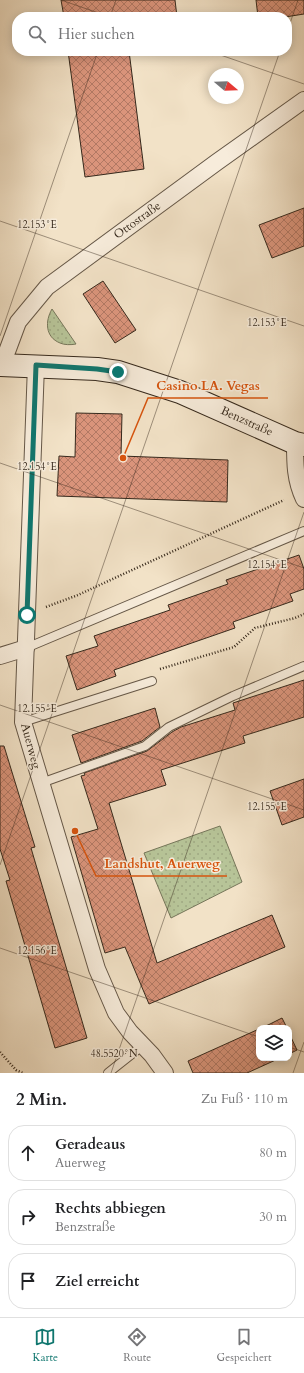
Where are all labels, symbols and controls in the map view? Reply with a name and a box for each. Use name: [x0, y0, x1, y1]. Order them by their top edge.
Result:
search box: [12, 12, 292, 56]
icon: search: [26, 23, 48, 45]
text: Hier suchen: [58, 24, 135, 44]
north arrow: [208, 68, 244, 104]
street label: Ottostraße: [110, 198, 164, 242]
text: 12.153°E: [17, 218, 57, 232]
text: 12.153°E: [247, 316, 287, 330]
route end: [109, 363, 127, 381]
callout: Casino LA. Vegas: [148, 373, 268, 398]
text: Casino LA. Vegas: [156, 377, 260, 395]
street label: Benzstraße: [218, 402, 276, 440]
text: 12.154°E: [17, 460, 57, 474]
text: 12.154°E: [247, 558, 287, 572]
route start: [18, 606, 36, 624]
text: 12.155°E: [17, 702, 57, 716]
street label: Auerweg: [17, 721, 45, 771]
text: 12.155°E: [247, 800, 287, 814]
callout: Landshut, Auerweg: [96, 851, 227, 876]
text: Landshut, Auerweg: [104, 855, 220, 873]
text: 12.156°E: [17, 944, 57, 958]
map controls: [256, 1025, 292, 1061]
button: layers: [256, 1025, 292, 1061]
text: 48.5520°N: [91, 1047, 138, 1061]
text: 2 Min.: [16, 1088, 67, 1111]
text: Zu Fuß · 110 m: [201, 1090, 288, 1108]
text: Geradeaus: [55, 1134, 125, 1154]
icon: ahead: [17, 1142, 39, 1164]
text: 80 m: [259, 1144, 287, 1162]
text: Auerweg: [55, 1154, 106, 1172]
text: Rechts abbiegen: [55, 1198, 166, 1218]
icon: right: [17, 1206, 39, 1228]
text: 30 m: [259, 1208, 287, 1226]
text: Benzstraße: [55, 1218, 115, 1236]
icon: arrive: [17, 1270, 39, 1292]
text: Ziel erreicht: [55, 1271, 139, 1291]
tab: Karte: [33, 1326, 58, 1365]
tab: Route: [123, 1326, 151, 1365]
tab: Gespeichert: [217, 1326, 271, 1365]

